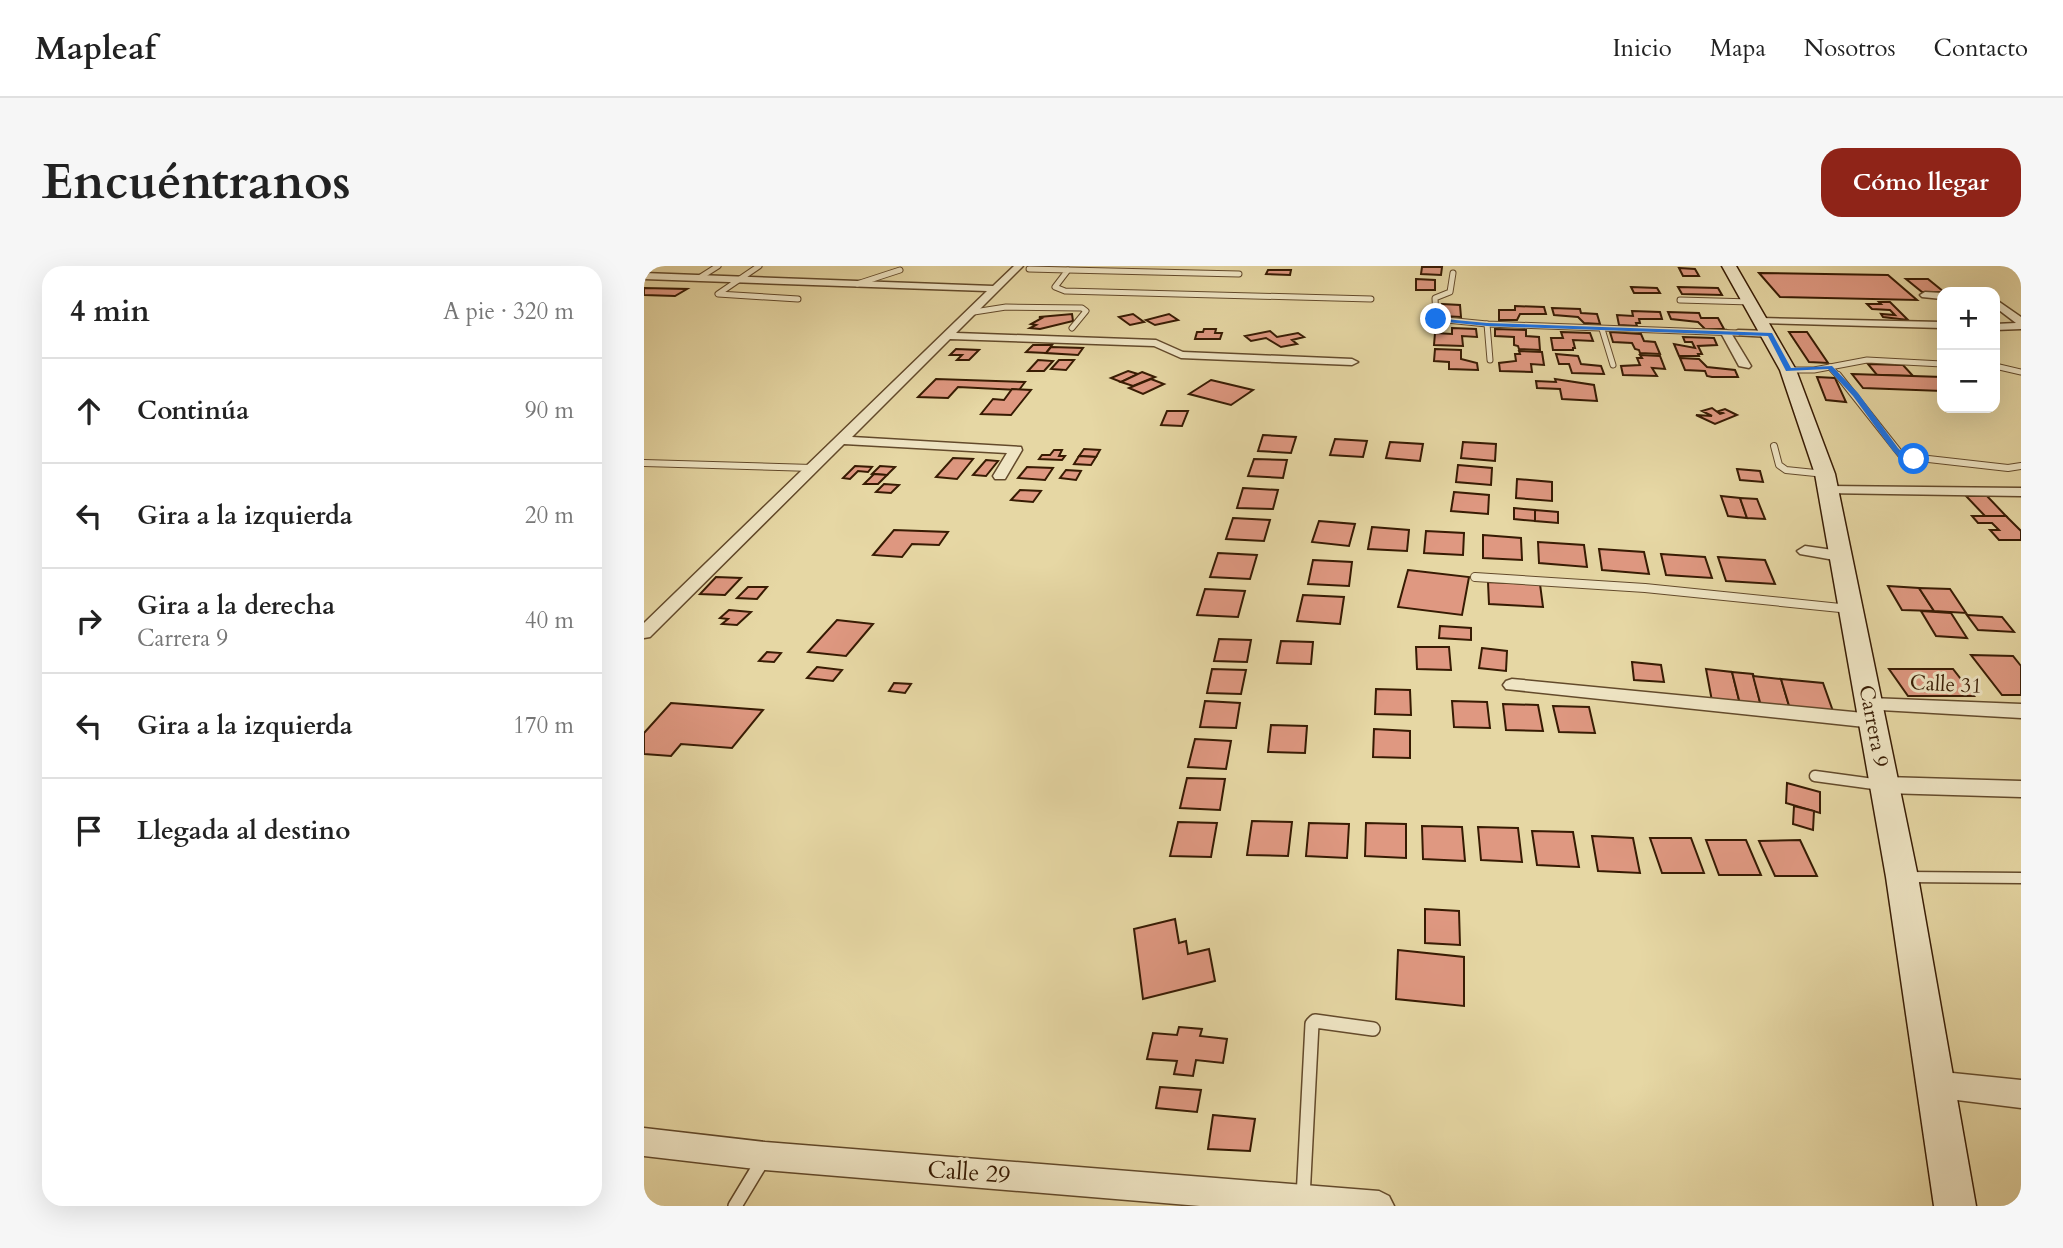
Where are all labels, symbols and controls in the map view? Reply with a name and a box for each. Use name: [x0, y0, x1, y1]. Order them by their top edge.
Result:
text: Mapleaf: [35, 26, 156, 71]
text: Inicio: [1612, 32, 1672, 65]
text: Mapa: [1710, 32, 1766, 65]
text: Nosotros: [1804, 32, 1896, 65]
text: Contacto: [1934, 32, 2028, 65]
button: Cómo llegar: [1821, 148, 2021, 217]
text: Encuéntranos: [42, 149, 351, 216]
map controls: [1937, 287, 2000, 413]
button: +: [1937, 287, 2000, 350]
text: 4 min: [70, 291, 150, 332]
text: A pie · 320 m: [443, 296, 574, 327]
route end: [1420, 303, 1451, 334]
button: −: [1937, 350, 2000, 413]
icon: ahead: [70, 392, 108, 430]
text: Continúa: [137, 393, 249, 428]
text: 90 m: [525, 395, 574, 426]
route start: [1898, 443, 1929, 474]
icon: left: [70, 497, 108, 535]
text: Gira a la izquierda: [137, 498, 353, 533]
text: 20 m: [525, 500, 574, 531]
text: Gira a la derecha: [137, 588, 335, 623]
icon: right: [70, 602, 108, 640]
text: 40 m: [525, 605, 574, 636]
text: Carrera 9: [137, 623, 228, 654]
street label: Calle 31: [1909, 668, 1983, 701]
street label: Carrera 9: [1851, 683, 1896, 770]
icon: left: [70, 707, 108, 745]
text: Gira a la izquierda: [137, 708, 353, 743]
text: 170 m: [513, 710, 574, 741]
icon: arrive: [70, 812, 108, 850]
text: Llegada al destino: [137, 813, 351, 848]
street label: Calle 29: [926, 1153, 1011, 1192]

